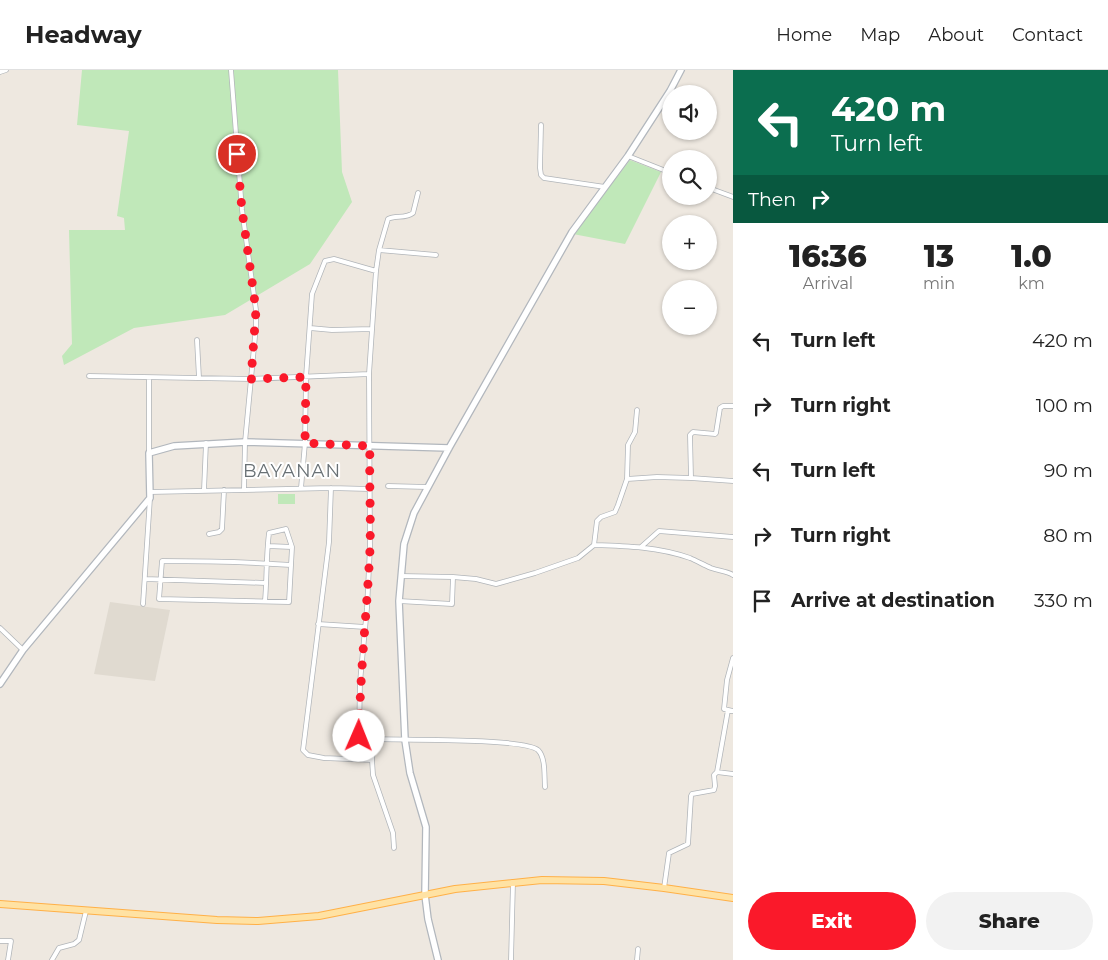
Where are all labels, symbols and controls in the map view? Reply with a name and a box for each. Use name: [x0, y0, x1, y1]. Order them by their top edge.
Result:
text: Headway: [25, 20, 142, 49]
text: Home: [776, 24, 832, 46]
text: Map: [860, 24, 900, 46]
text: About: [928, 24, 984, 46]
text: Contact: [1012, 24, 1083, 46]
map controls: [662, 85, 717, 335]
button: sound: [662, 85, 717, 140]
text: 420 m: [831, 87, 946, 130]
icon: left: [748, 90, 813, 155]
text: Turn left: [831, 130, 923, 157]
pin: [216, 133, 258, 175]
icon: arrive: [223, 140, 251, 168]
button: search: [662, 150, 717, 205]
icon: right: [806, 185, 834, 213]
text: Then: [748, 188, 796, 211]
button: +: [662, 215, 717, 270]
text: 16:36: [789, 238, 867, 275]
text: 13: [924, 238, 954, 275]
text: 1.0: [1011, 238, 1052, 275]
text: Arrival: [803, 274, 853, 293]
text: min: [923, 274, 955, 293]
text: km: [1018, 274, 1045, 293]
button: −: [662, 280, 717, 335]
icon: left: [748, 327, 776, 355]
text: Turn left: [791, 329, 876, 352]
text: 420 m: [1032, 329, 1093, 352]
icon: right: [748, 392, 776, 420]
text: Turn right: [791, 394, 891, 417]
text: 100 m: [1036, 394, 1093, 417]
icon: left: [748, 457, 776, 485]
text: Turn left: [791, 459, 876, 482]
text: 90 m: [1044, 459, 1093, 482]
district label: BAYANAN: [243, 460, 341, 482]
icon: right: [748, 522, 776, 550]
text: Turn right: [791, 524, 891, 547]
text: 80 m: [1043, 524, 1093, 547]
icon: arrive: [748, 587, 776, 615]
text: Arrive at destination: [791, 589, 995, 612]
text: 330 m: [1034, 589, 1093, 612]
position arrow: [332, 709, 384, 761]
button: Exit: [748, 892, 916, 950]
button: Share: [926, 892, 1093, 950]

